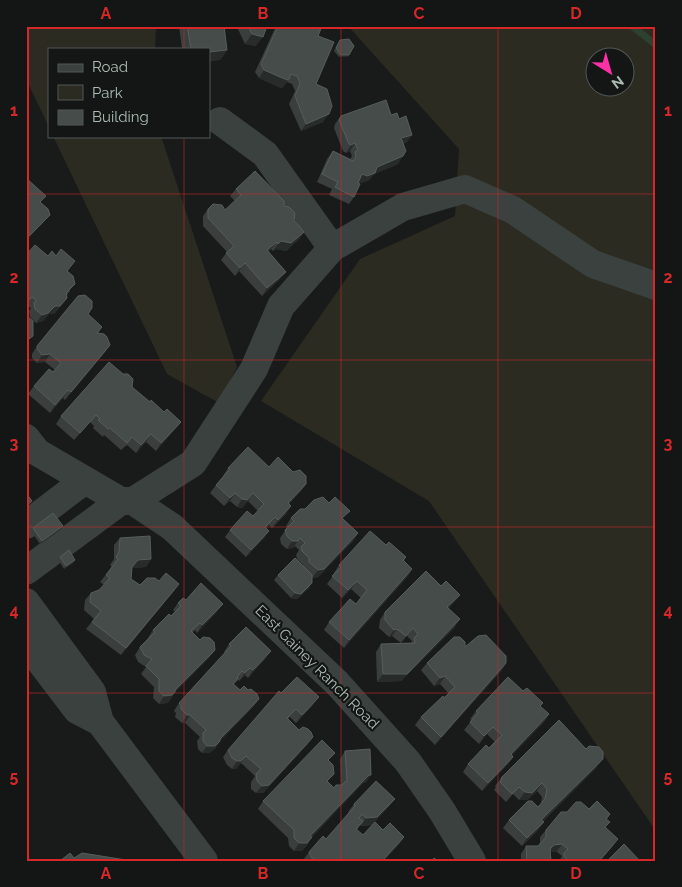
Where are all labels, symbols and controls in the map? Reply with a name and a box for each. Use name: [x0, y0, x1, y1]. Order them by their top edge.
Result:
text: A: [101, 4, 112, 23]
text: B: [258, 4, 269, 23]
text: C: [414, 4, 425, 23]
text: D: [570, 4, 582, 23]
legend: [48, 48, 210, 138]
north arrow: [584, 48, 634, 98]
text: Road: [92, 58, 128, 76]
text: N: [609, 73, 627, 92]
text: Park: [92, 84, 123, 102]
text: 1: [10, 101, 18, 120]
text: 1: [664, 101, 672, 120]
text: Building: [92, 108, 149, 126]
text: 2: [9, 268, 19, 287]
text: 2: [663, 268, 673, 287]
text: 3: [10, 434, 19, 453]
text: 3: [664, 434, 673, 453]
text: 4: [9, 601, 19, 620]
street label: East Gainey Ranch Road: [251, 601, 383, 733]
text: 4: [663, 601, 673, 620]
text: 5: [10, 767, 19, 786]
text: 5: [664, 767, 673, 786]
text: A: [101, 864, 112, 883]
text: B: [258, 864, 269, 883]
text: C: [414, 864, 425, 883]
text: D: [570, 864, 582, 883]

